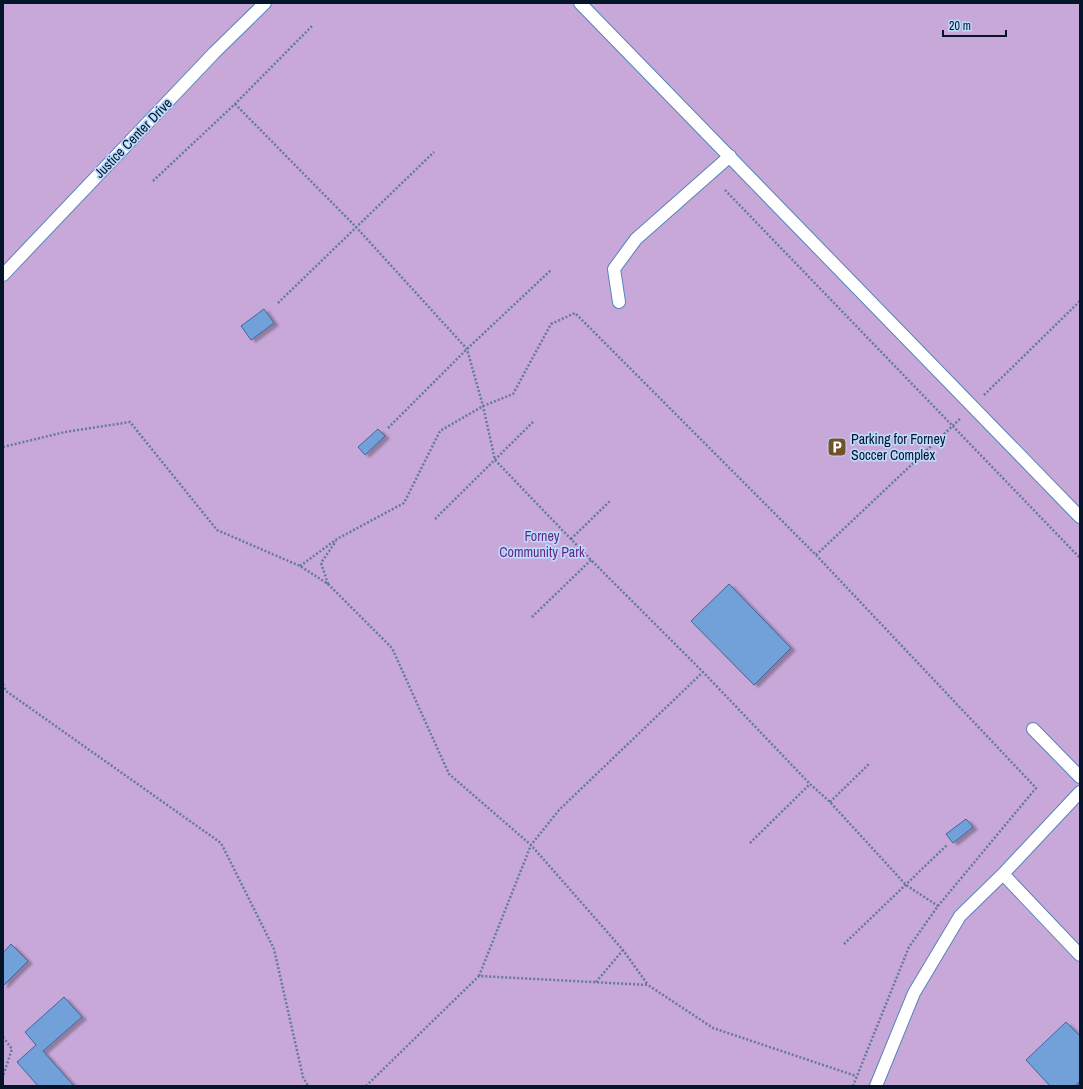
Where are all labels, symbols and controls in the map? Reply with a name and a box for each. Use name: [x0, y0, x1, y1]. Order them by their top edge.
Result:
scale bar: [943, 12, 1006, 38]
text: 20 m: [949, 18, 971, 34]
street label: Justice Center Drive: [90, 94, 176, 182]
place label: Parking for Forney Soccer Complex: [851, 430, 946, 464]
parking icon: Parking for Forney Soccer Complex: [826, 436, 848, 458]
park label: Forney Community Park: [499, 527, 585, 561]

